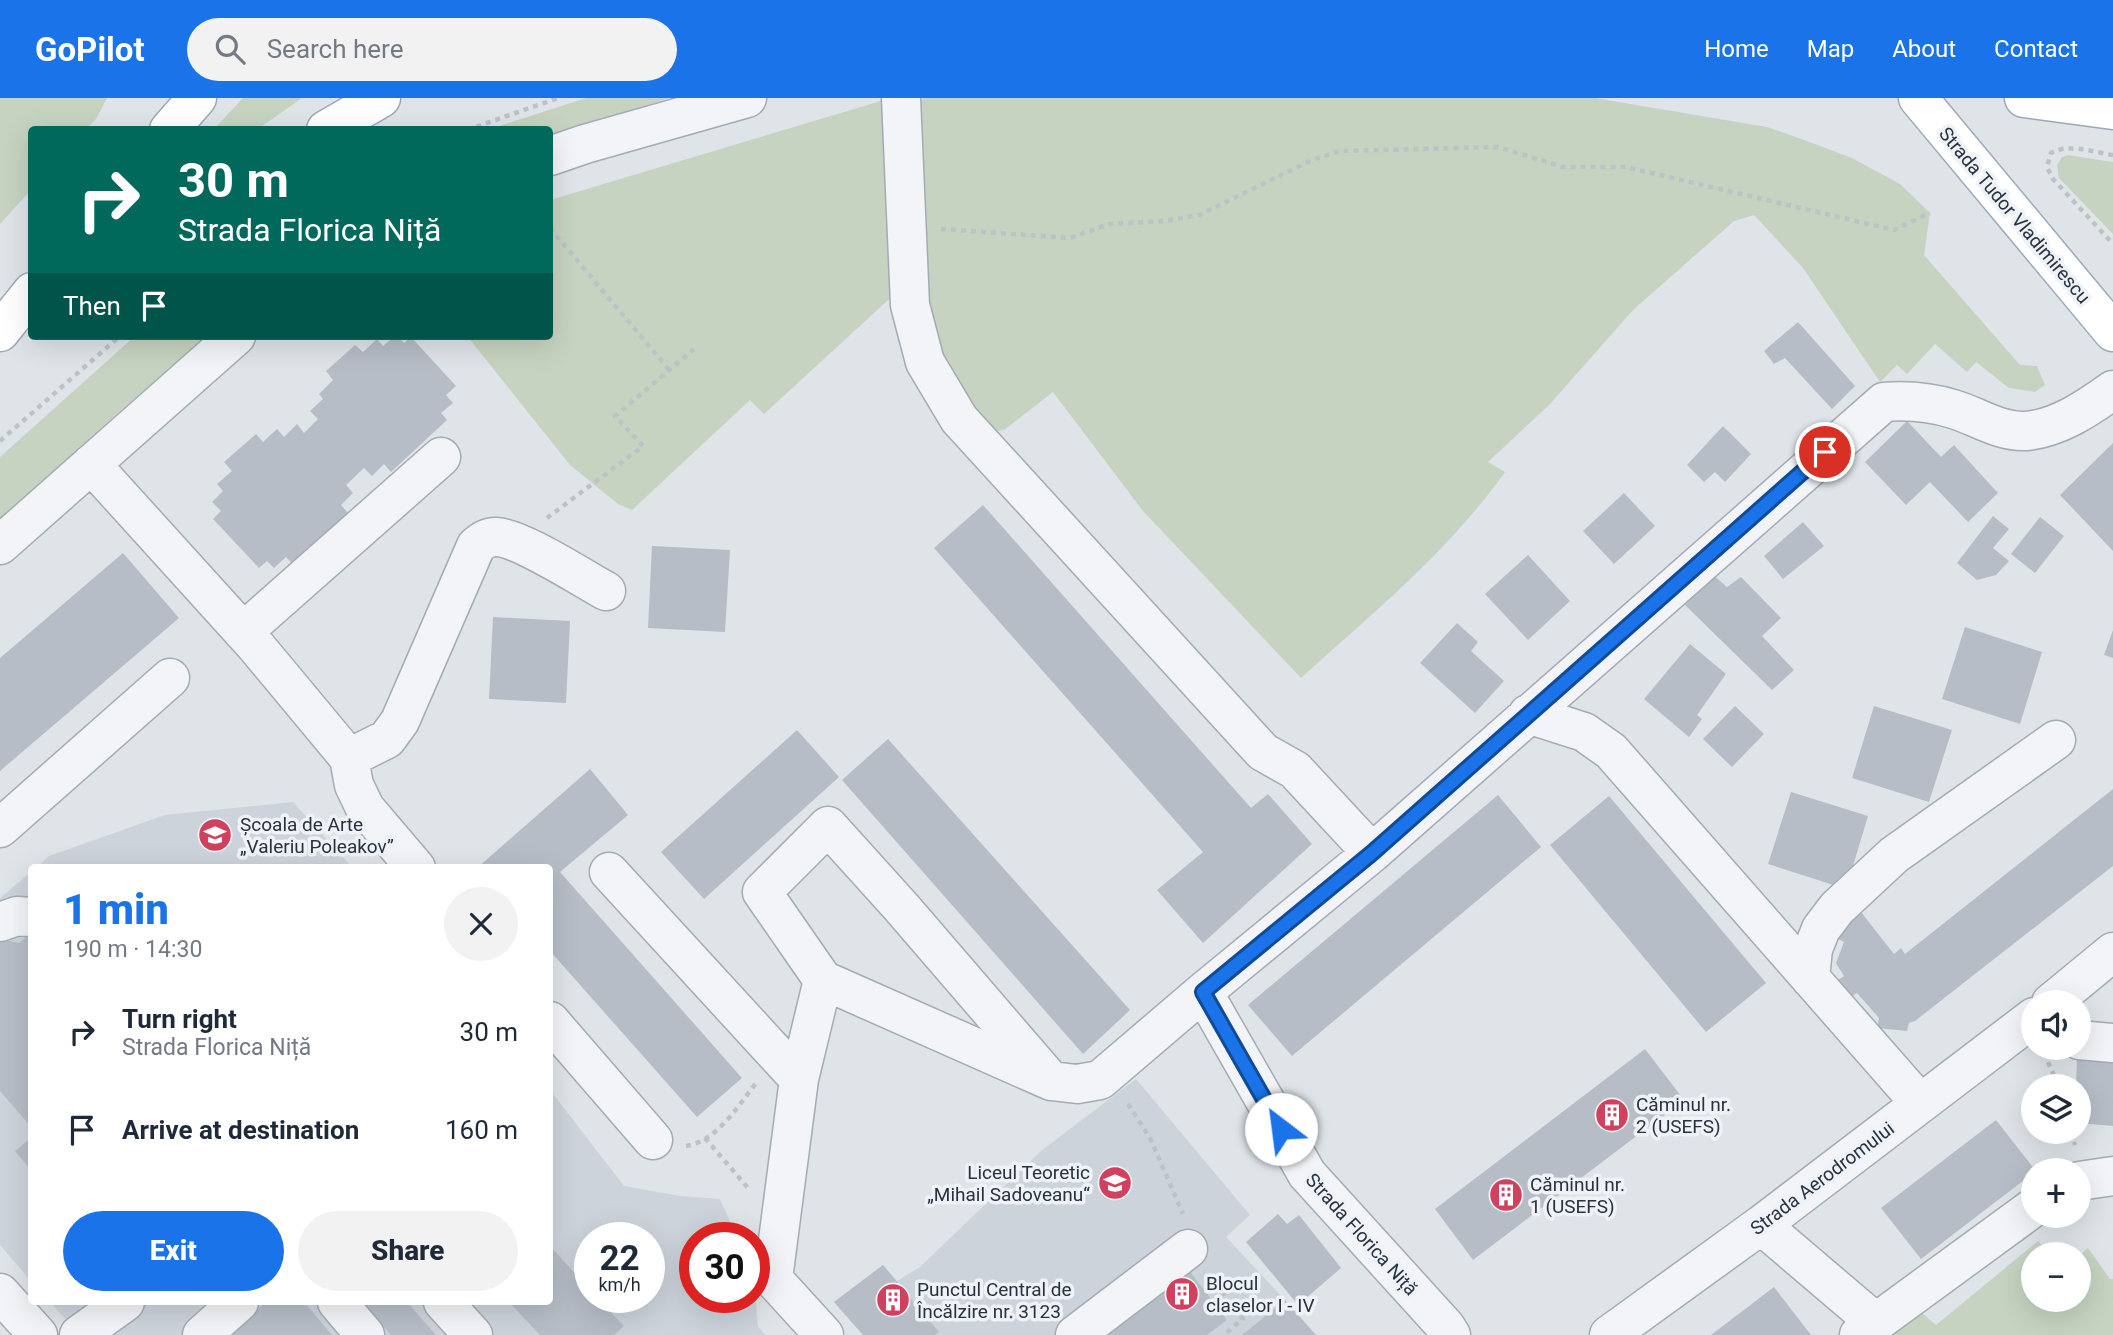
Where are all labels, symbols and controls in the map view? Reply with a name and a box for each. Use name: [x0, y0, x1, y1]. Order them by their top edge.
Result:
search box: [187, 18, 677, 81]
text: GoPilot: [35, 30, 145, 69]
icon: search: [211, 30, 249, 68]
text: Search here: [267, 34, 403, 64]
text: Home: [1704, 35, 1769, 63]
text: Map: [1807, 35, 1854, 63]
text: About: [1892, 35, 1956, 63]
text: Contact: [1994, 35, 2078, 63]
street label: Strada Tudor Vladimirescu: [1934, 122, 2095, 308]
text: 30 m: [178, 152, 289, 209]
icon: right: [63, 154, 154, 245]
text: Strada Florica Niță: [178, 211, 441, 249]
icon: arrive: [135, 287, 173, 325]
text: Then: [63, 291, 121, 321]
pin: [1795, 422, 1855, 482]
icon: arrive: [1806, 433, 1844, 471]
place label: Școala de Arte „Valeriu Poleakov”: [240, 813, 394, 858]
school or university icon: Școala de Arte „Valeriu Poleakov”: [196, 816, 234, 854]
text: 1 min: [63, 885, 169, 934]
button: close: [444, 887, 518, 961]
text: 190 m · 14:30: [63, 936, 202, 963]
map controls: [2021, 990, 2091, 1312]
button: sound: [2021, 990, 2091, 1060]
text: Turn right: [122, 1004, 237, 1034]
icon: right: [63, 1013, 101, 1051]
text: 30 m: [460, 1017, 518, 1047]
text: Strada Florica Niță: [122, 1034, 311, 1061]
button: layers: [2021, 1074, 2091, 1144]
position arrow: [1244, 1092, 1318, 1166]
place label: Căminul nr. 2 (USEFS): [1636, 1093, 1731, 1138]
building icon: Căminul nr. 2 (USEFS): [1593, 1096, 1631, 1134]
icon: arrive: [63, 1111, 101, 1149]
text: Arrive at destination: [122, 1115, 359, 1145]
text: 160 m: [445, 1115, 518, 1145]
street label: Strada Aerodromului: [1746, 1117, 1899, 1240]
button: +: [2021, 1158, 2091, 1228]
place label: Liceul Teoretic „Mihail Sadoveanu“: [927, 1161, 1090, 1206]
school or university icon: Liceul Teoretic „Mihail Sadoveanu“: [1096, 1164, 1134, 1202]
street label: Strada Florica Niță: [1301, 1169, 1423, 1300]
place label: Căminul nr. 1 (USEFS): [1530, 1173, 1625, 1218]
building icon: Căminul nr. 1 (USEFS): [1487, 1176, 1525, 1214]
button: Exit: [63, 1211, 284, 1291]
button: Share: [298, 1211, 518, 1291]
speed limit sign: 30: [679, 1222, 770, 1313]
text: 22: [599, 1238, 640, 1279]
button: −: [2021, 1242, 2091, 1312]
place label: Blocul claselor I - IV: [1206, 1272, 1315, 1317]
text: km/h: [598, 1274, 641, 1295]
building icon: Blocul claselor I - IV: [1163, 1275, 1201, 1313]
place label: Punctul Central de Încălzire nr. 3123: [916, 1278, 1072, 1323]
building icon: Punctul Central de Încălzire nr. 3123: [874, 1281, 912, 1319]

